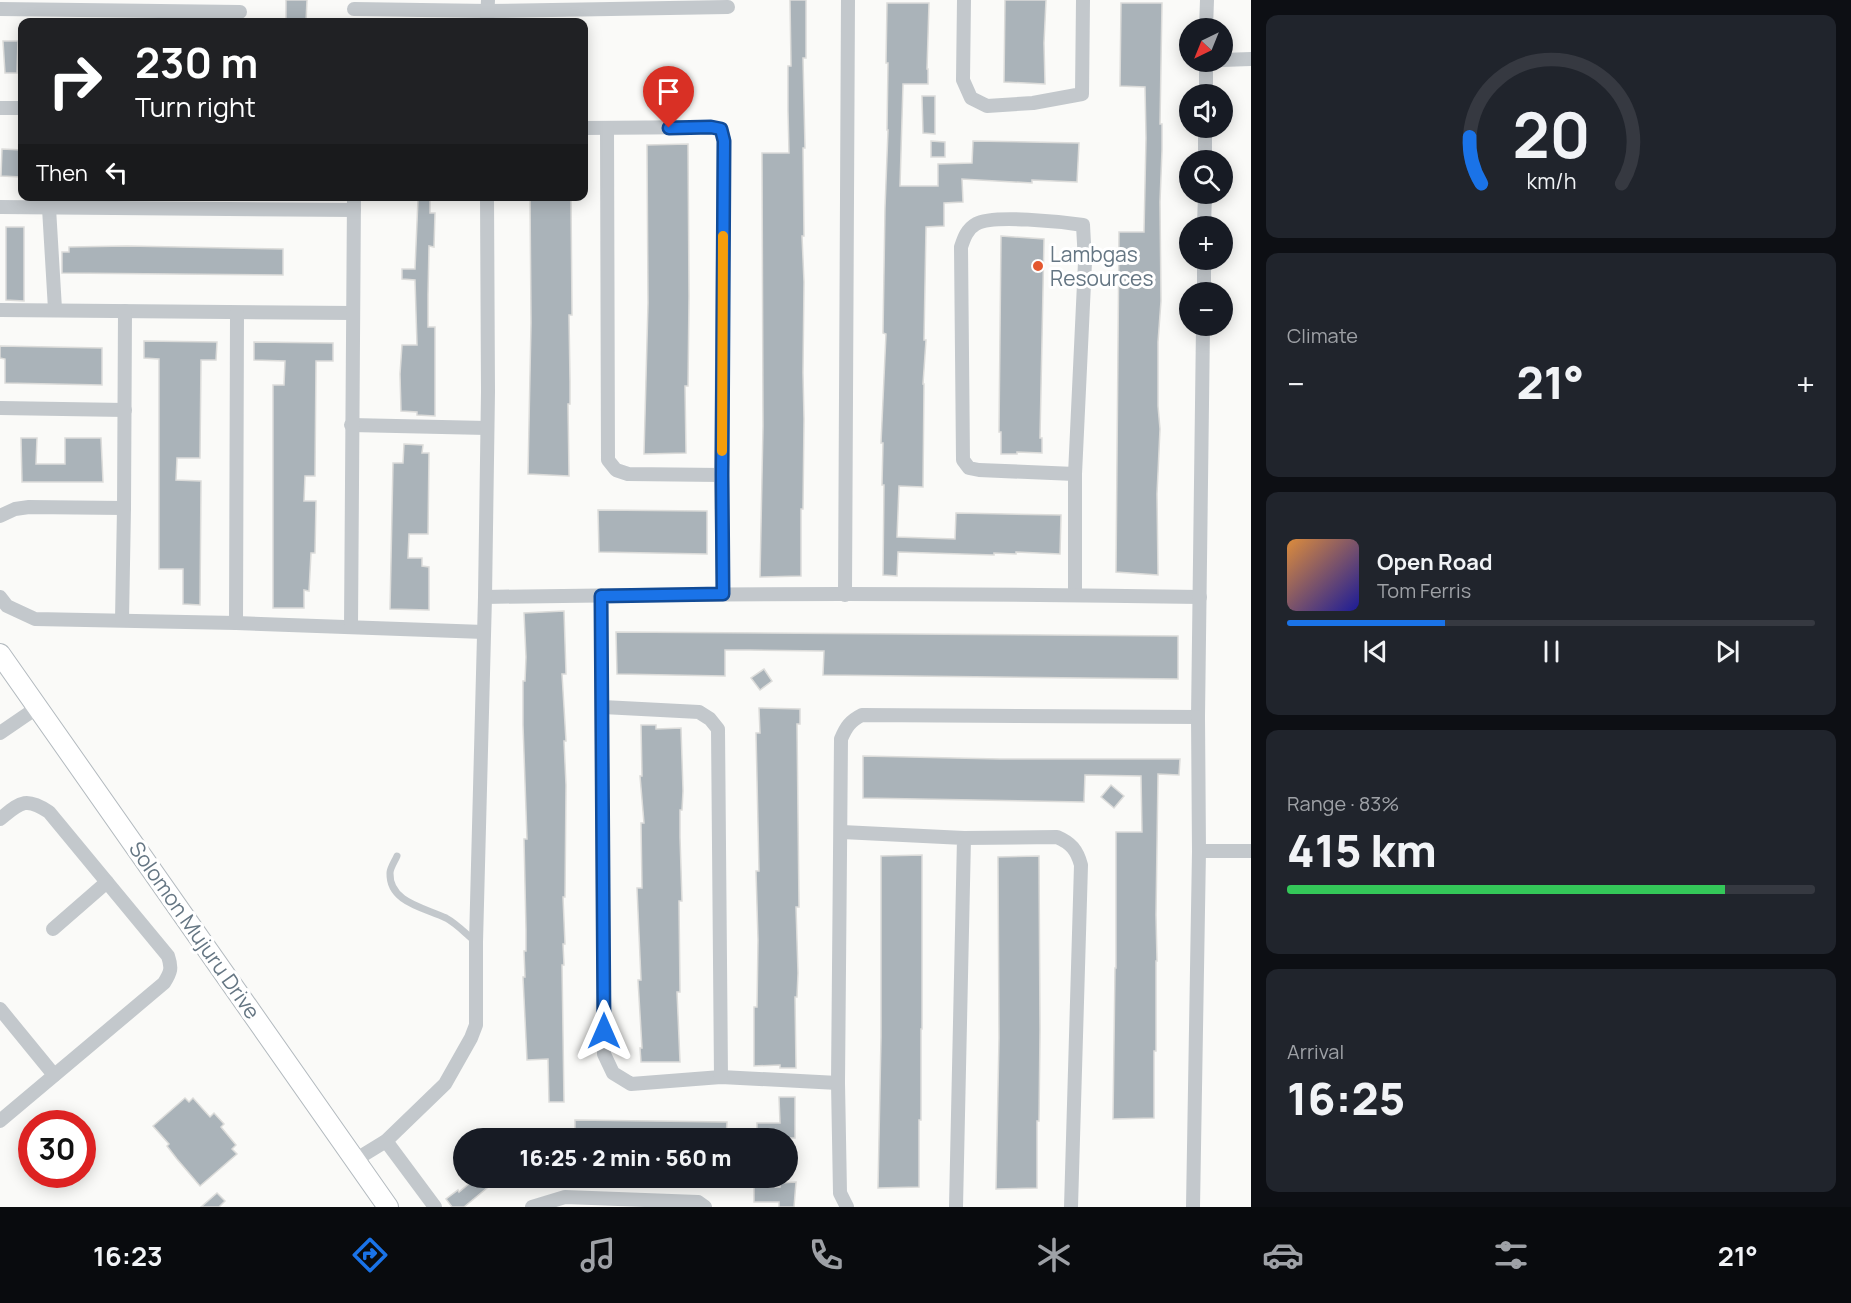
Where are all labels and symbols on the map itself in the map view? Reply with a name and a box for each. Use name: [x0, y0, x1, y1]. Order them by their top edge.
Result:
north arrow: [1179, 18, 1233, 72]
pin: [643, 66, 694, 128]
place label: Lambgas Resources: [1050, 240, 1153, 292]
marker: Lambgas Resources: [1031, 259, 1045, 273]
street label: Solomon Mujuru Drive: [123, 836, 267, 1024]
position arrow: [572, 999, 636, 1063]
speed limit sign: 30: [18, 1110, 96, 1188]

